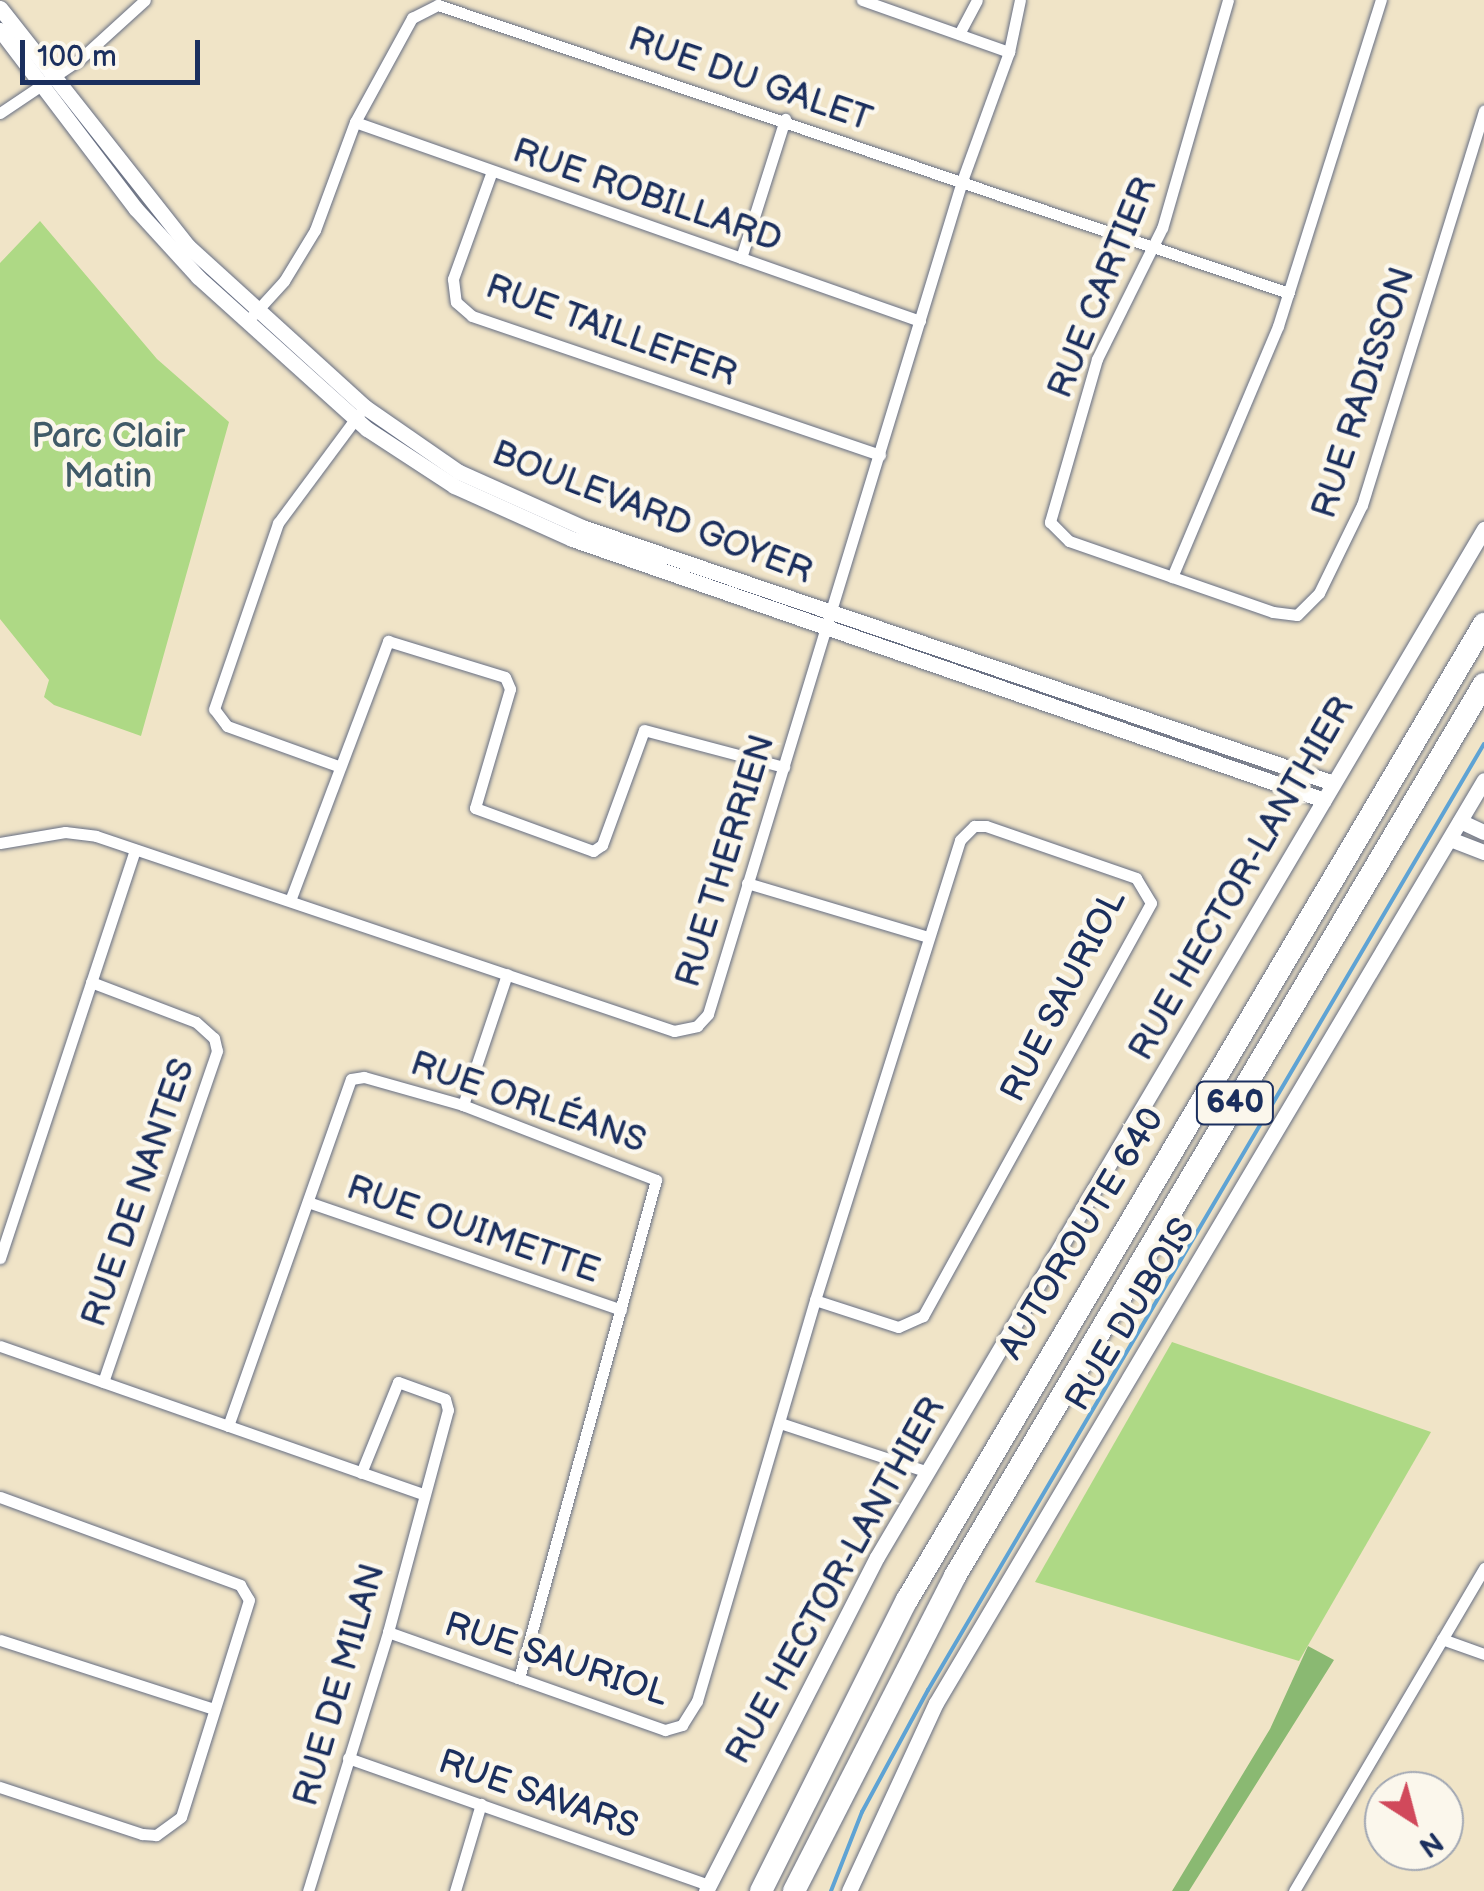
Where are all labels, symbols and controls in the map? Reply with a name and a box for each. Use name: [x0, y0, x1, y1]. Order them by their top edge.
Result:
street label: RUE DU GALET: [623, 19, 877, 141]
scale bar: [25, 20, 205, 82]
text: 100 m: [37, 39, 117, 75]
street label: RUE ROBILLARD: [507, 130, 787, 262]
street label: RUE CARTIER: [1040, 172, 1166, 404]
street label: RUE RADISSON: [1304, 262, 1424, 524]
street label: RUE TAILLEFER: [479, 266, 743, 396]
park label: Parc Clair Matin: [31, 416, 185, 498]
street label: BOULEVARD GOYER: [486, 433, 818, 593]
street label: RUE HECTOR-LANTHIER: [1121, 690, 1363, 1068]
street label: RUE THERRIEN: [668, 729, 784, 993]
street label: RUE SAURIOL: [992, 883, 1136, 1109]
street label: RUE ORLÉANS: [405, 1043, 651, 1163]
street label: RUE DE NANTES: [74, 1054, 204, 1332]
road number: 640: [1195, 1076, 1275, 1130]
street label: AUTOROUTE 640: [990, 1101, 1174, 1367]
street label: RUE OUIMETTE: [341, 1167, 605, 1293]
street label: RUE DUBOIS: [1057, 1211, 1205, 1419]
street label: RUE HECTOR-LANTHIER: [718, 1390, 954, 1772]
street label: RUE DE MILAN: [285, 1559, 395, 1811]
street label: RUE SAURIOL: [439, 1604, 673, 1716]
street label: RUE SAVARS: [432, 1741, 644, 1849]
north arrow: [1364, 1771, 1464, 1871]
text: N: [1413, 1825, 1449, 1864]

